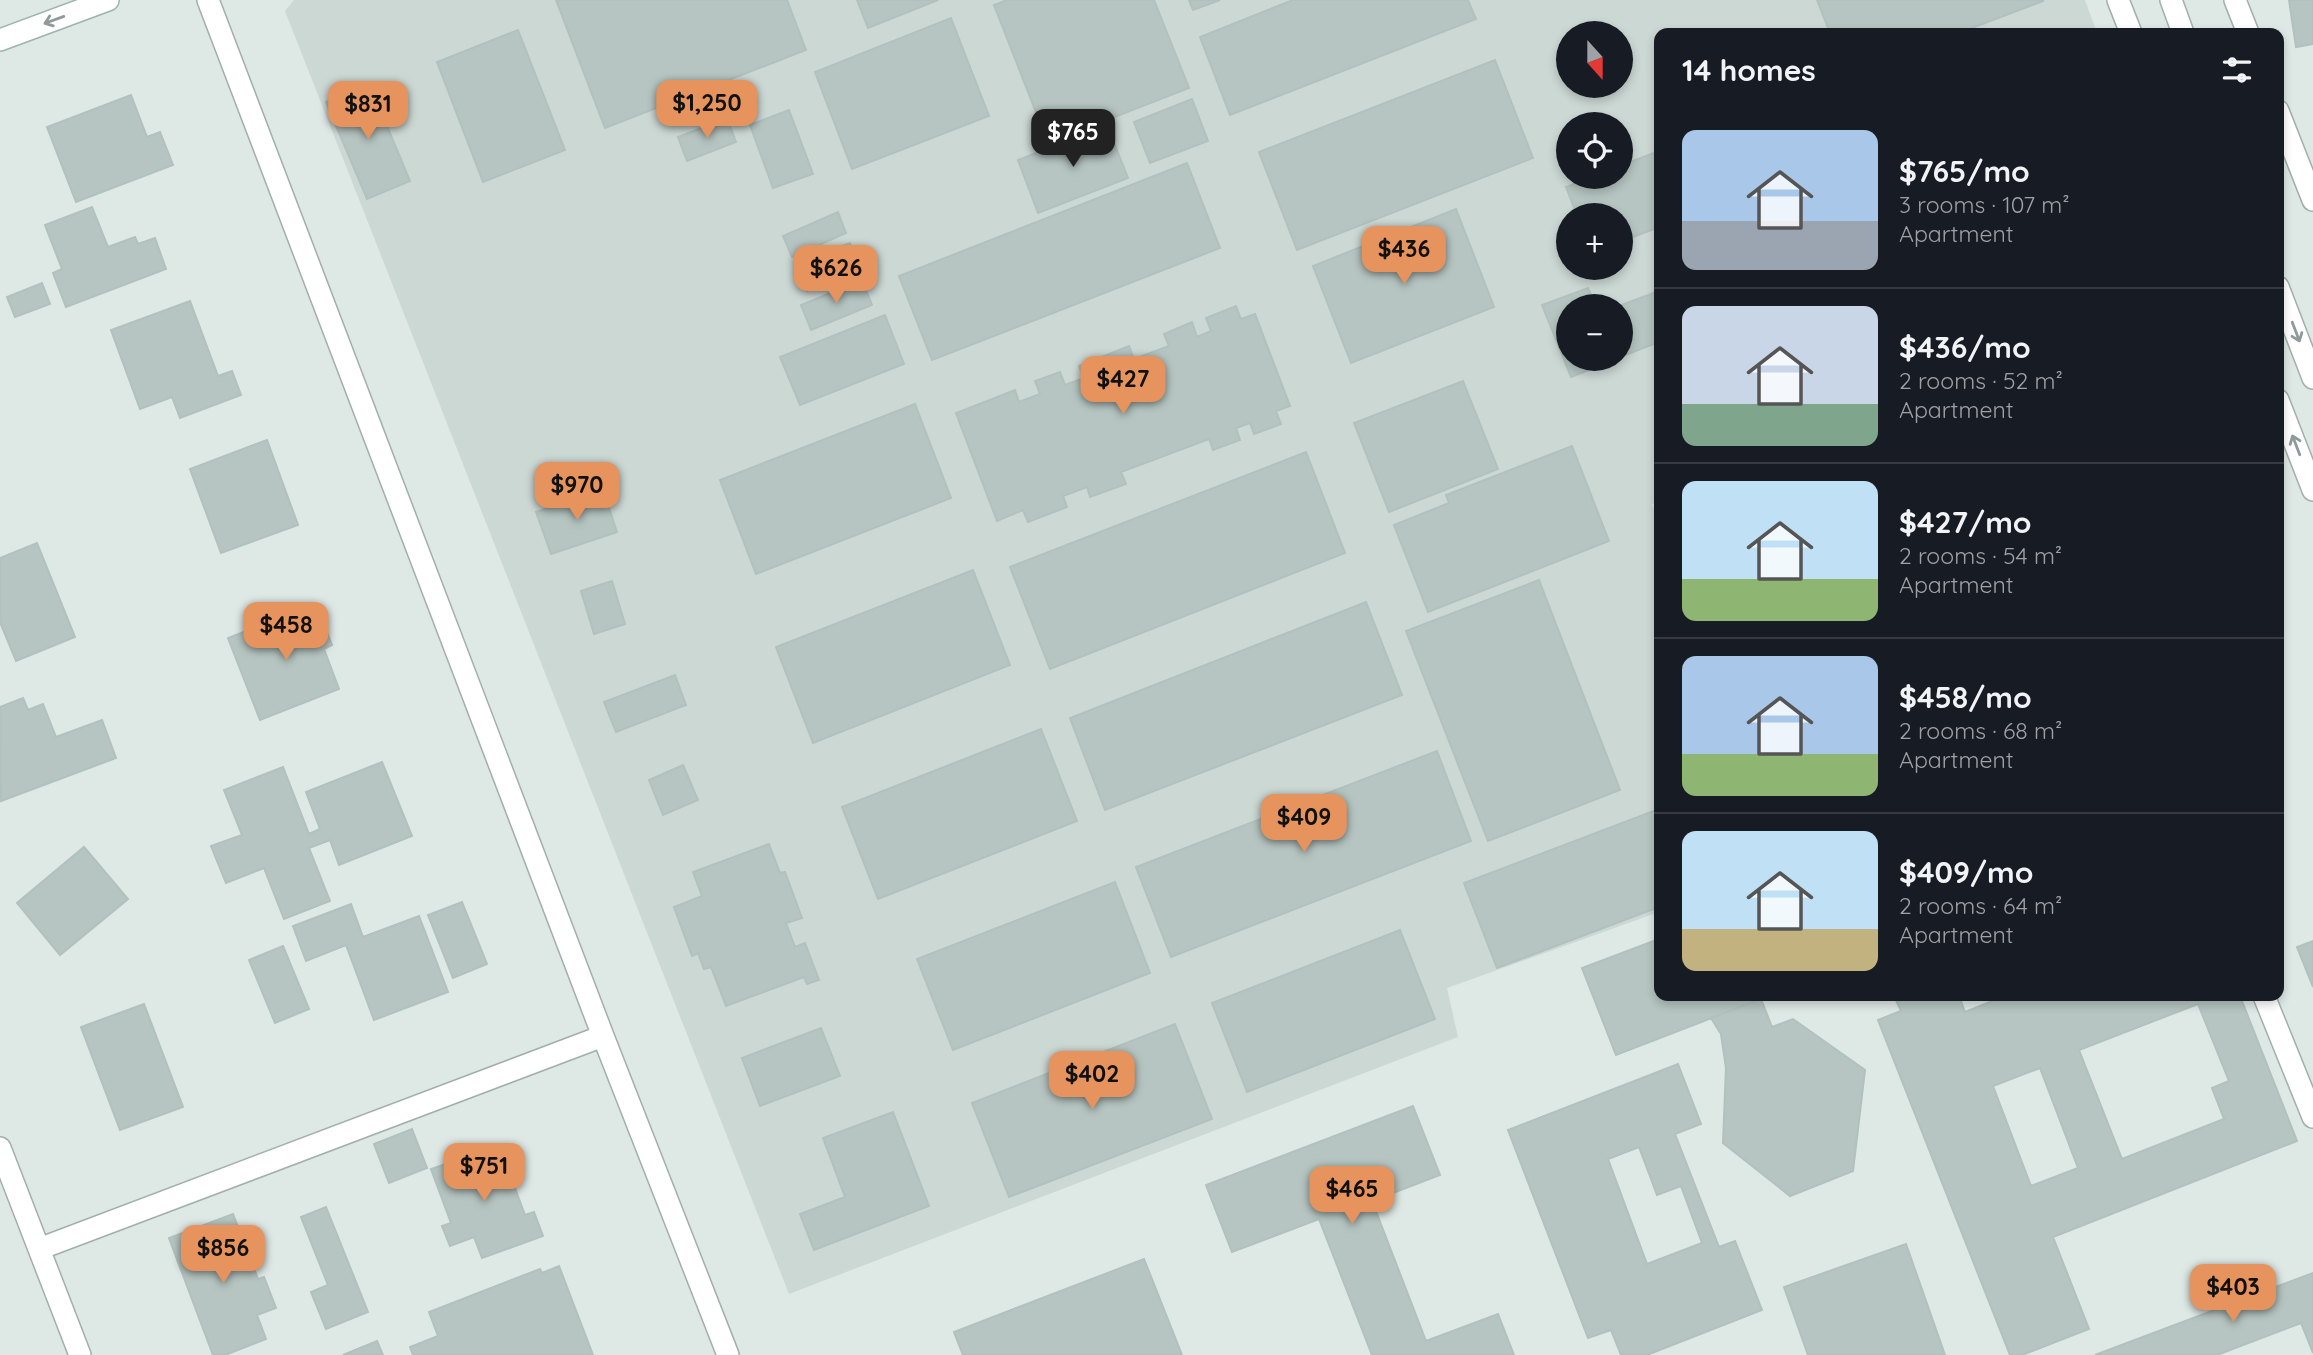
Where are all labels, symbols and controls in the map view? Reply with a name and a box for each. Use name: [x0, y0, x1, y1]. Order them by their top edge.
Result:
one-way arrow: [44, 15, 66, 27]
north arrow: [1556, 21, 1633, 98]
map controls: [1556, 21, 1633, 371]
text: 14 homes: [1682, 51, 1816, 89]
icon: filters: [2218, 51, 2256, 89]
pin: $1,250: [650, 80, 764, 140]
pin: $831: [327, 82, 409, 141]
text: $1,250: [672, 88, 742, 117]
text: $831: [344, 89, 392, 118]
pin: $765: [1032, 110, 1114, 169]
button: locate: [1556, 112, 1633, 189]
text: $765: [1047, 117, 1099, 146]
text: $765/mo: [1899, 152, 2030, 190]
icon: home: [1738, 158, 1822, 242]
text: 3 rooms · 107 m²: [1899, 190, 2070, 219]
button: +: [1556, 203, 1633, 280]
text: Apartment: [1899, 219, 2013, 248]
pin: $436: [1363, 226, 1445, 286]
text: $436: [1378, 234, 1430, 263]
pin: $626: [795, 246, 877, 305]
text: $626: [810, 253, 862, 282]
button: −: [1556, 294, 1633, 371]
one-way arrow: [2290, 321, 2303, 343]
text: $436/mo: [1899, 328, 2031, 366]
icon: home: [1738, 334, 1822, 418]
pin: $427: [1082, 356, 1164, 416]
text: $427: [1097, 364, 1149, 393]
text: 2 rooms · 52 m²: [1899, 366, 2063, 395]
text: Apartment: [1899, 395, 2013, 424]
one-way arrow: [2288, 434, 2301, 456]
pin: $970: [536, 462, 618, 522]
text: $970: [551, 470, 603, 499]
text: $427/mo: [1899, 503, 2032, 541]
icon: home: [1738, 509, 1822, 593]
text: 2 rooms · 54 m²: [1899, 541, 2062, 570]
text: Apartment: [1899, 570, 2013, 599]
pin: $458: [245, 602, 327, 662]
text: $458: [259, 610, 313, 639]
text: $458/mo: [1899, 678, 2032, 716]
icon: home: [1738, 684, 1822, 768]
text: 2 rooms · 68 m²: [1899, 716, 2062, 745]
text: Apartment: [1899, 745, 2013, 774]
pin: $409: [1263, 794, 1345, 854]
text: $409: [1277, 802, 1331, 831]
text: $409/mo: [1899, 853, 2033, 891]
icon: home: [1738, 859, 1822, 943]
text: 2 rooms · 64 m²: [1899, 891, 2062, 920]
text: Apartment: [1899, 920, 2013, 949]
pin: $402: [1051, 1052, 1133, 1111]
text: $402: [1065, 1059, 1119, 1088]
pin: $751: [443, 1144, 525, 1203]
text: $751: [460, 1151, 508, 1180]
pin: $465: [1311, 1166, 1393, 1226]
text: $465: [1325, 1174, 1379, 1203]
pin: $856: [182, 1226, 264, 1285]
text: $856: [197, 1233, 249, 1262]
pin: $403: [2192, 1264, 2274, 1324]
text: $403: [2206, 1272, 2260, 1301]

